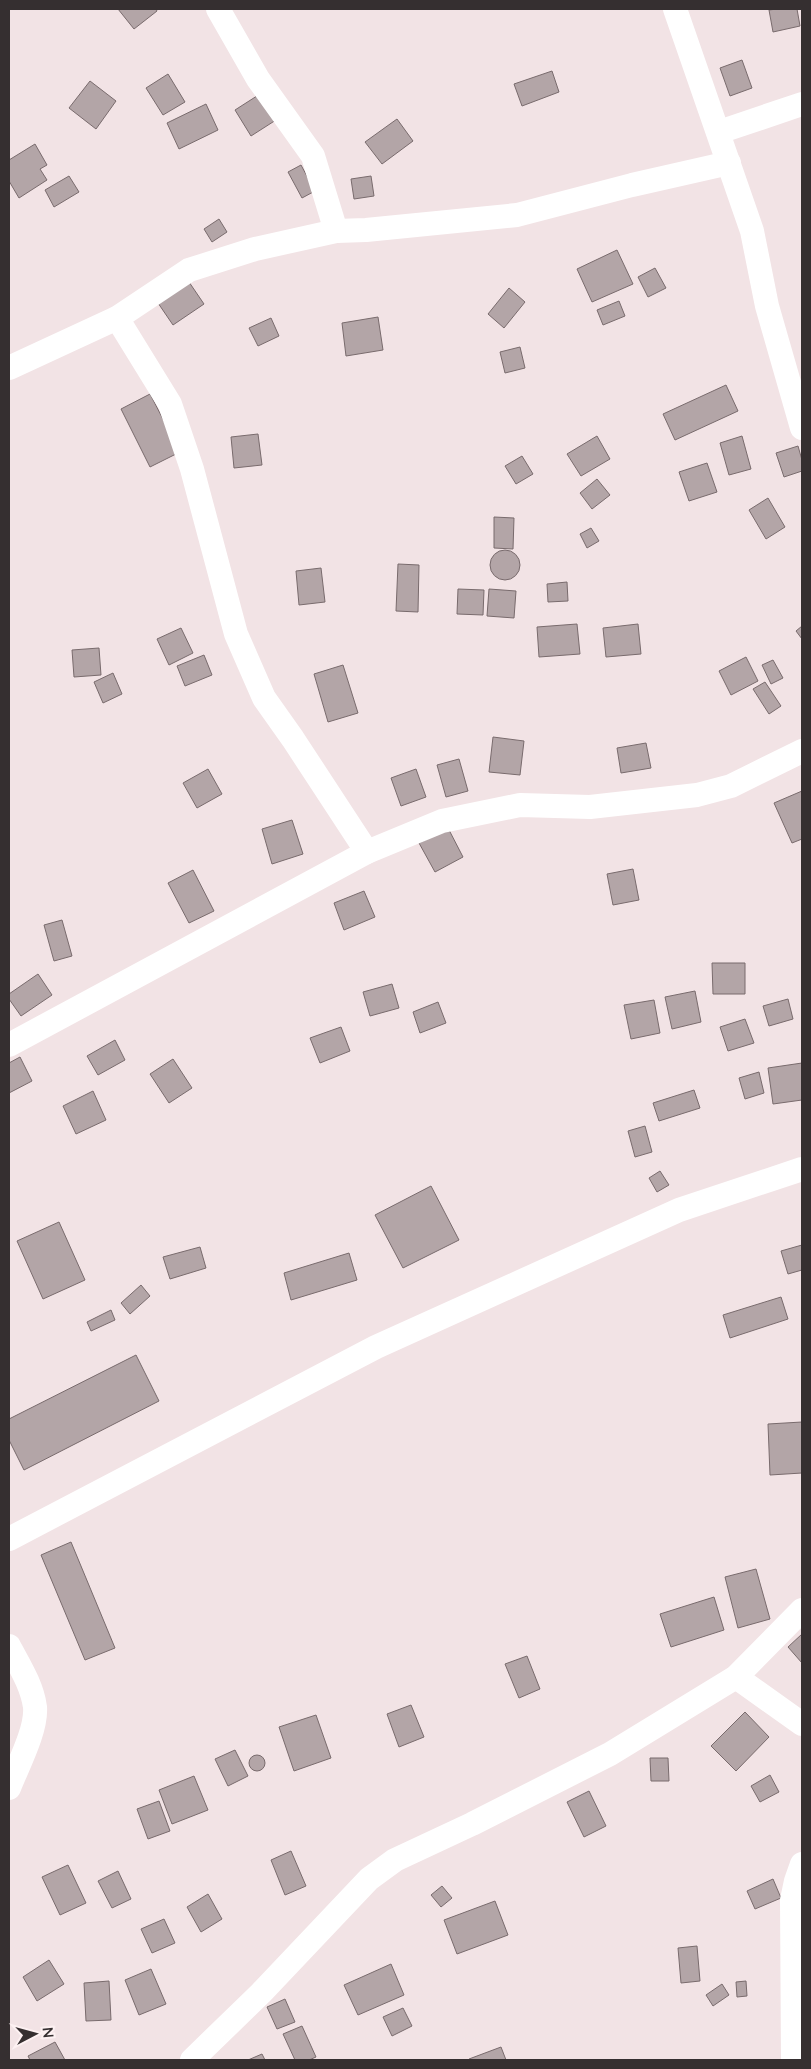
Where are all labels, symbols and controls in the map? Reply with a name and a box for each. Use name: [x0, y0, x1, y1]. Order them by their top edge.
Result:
north arrow: [10, 2009, 60, 2059]
text: N: [39, 2026, 57, 2039]

